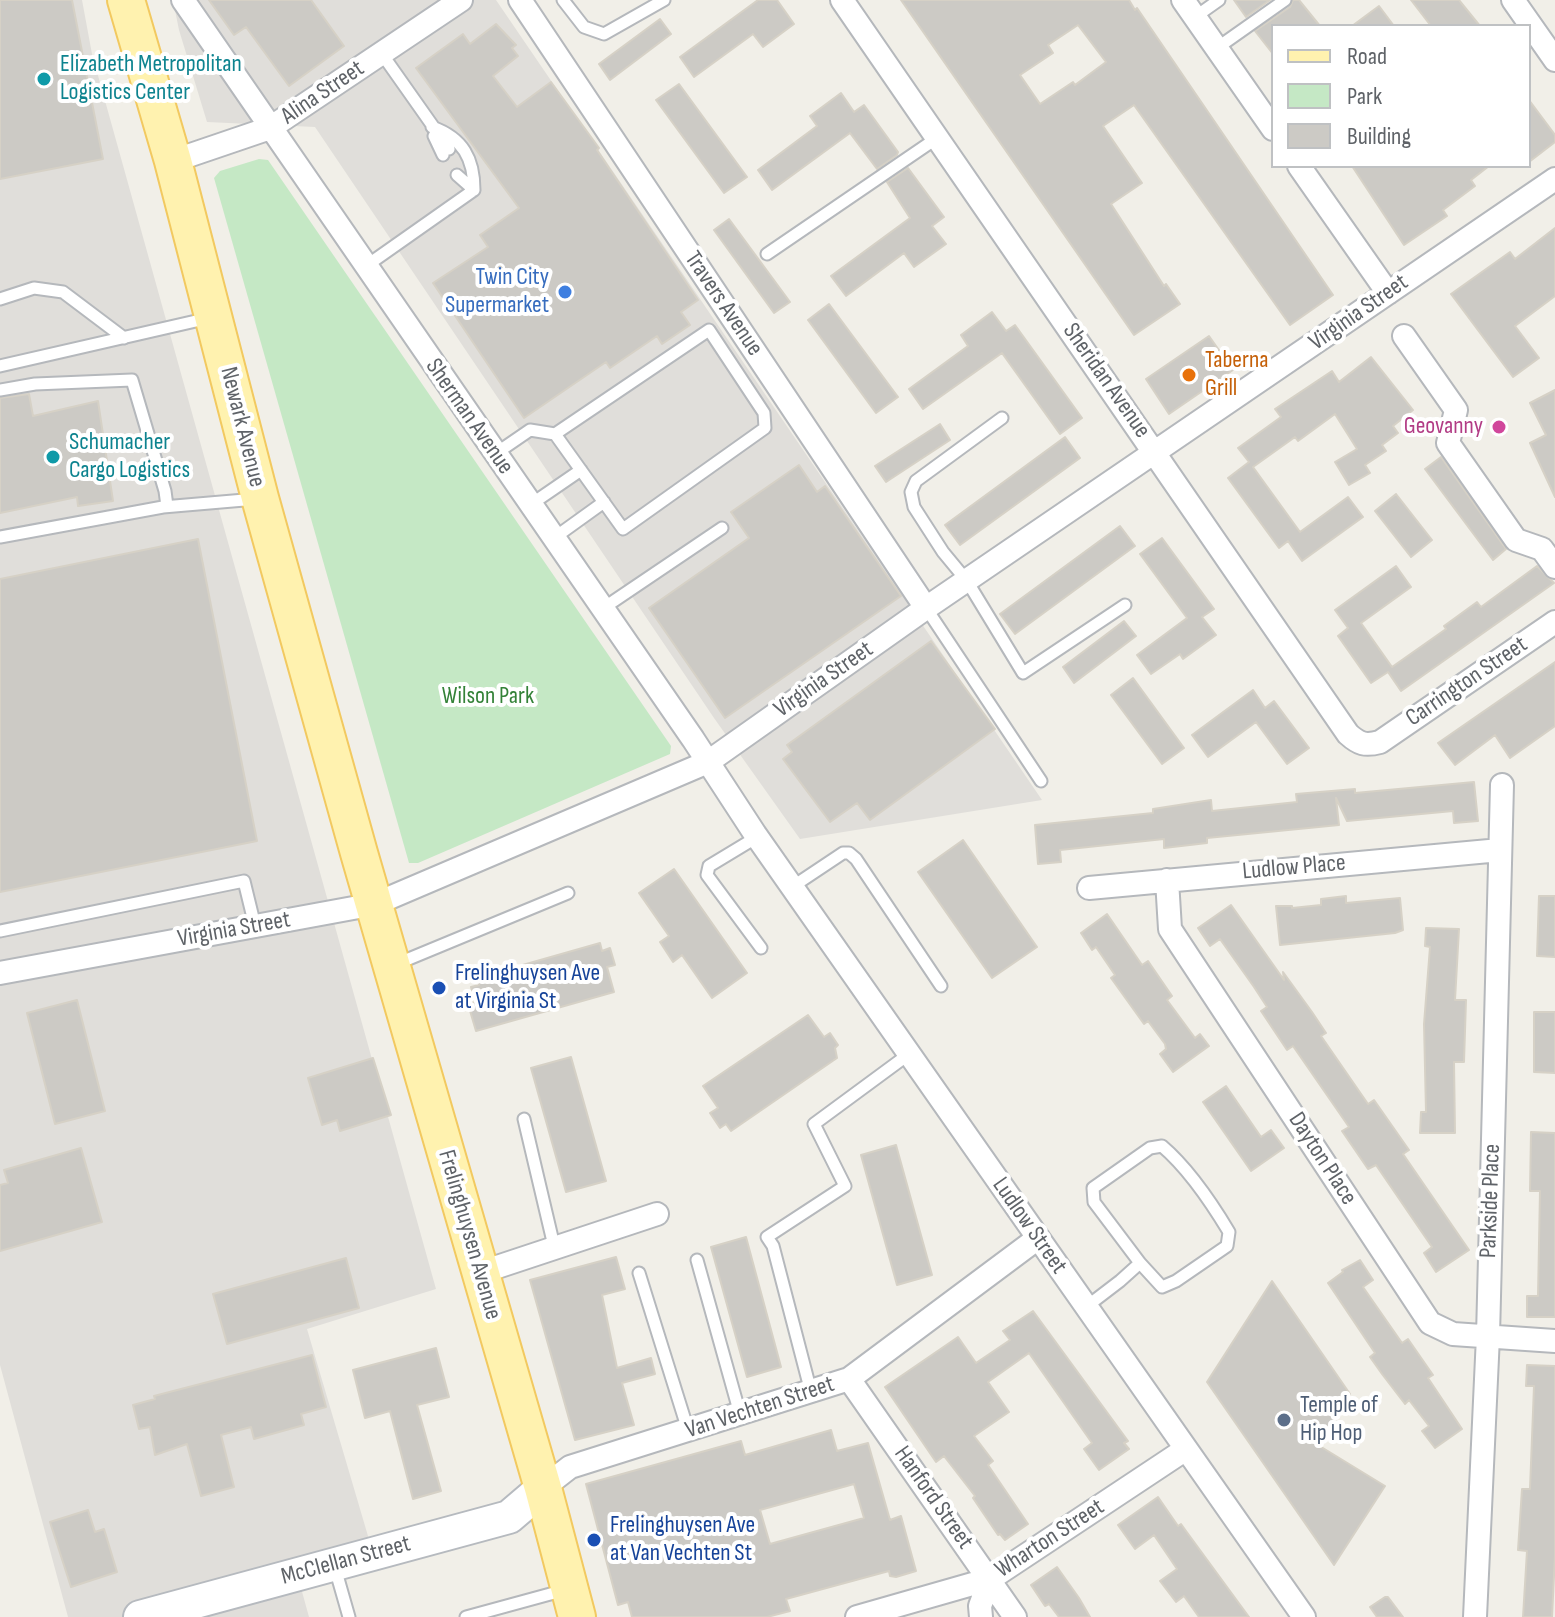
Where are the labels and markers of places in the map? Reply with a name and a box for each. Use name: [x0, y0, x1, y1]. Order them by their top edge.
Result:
place label: Elizabeth Metropolitan Logistics Center: [60, 51, 242, 107]
marker: Elizabeth Metropolitan Logistics Center: [35, 70, 53, 88]
place label: Twin City Supermarket: [445, 264, 549, 320]
marker: Twin City Supermarket: [556, 283, 574, 301]
place label: Taberna Grill: [1205, 347, 1268, 403]
marker: Taberna Grill: [1180, 366, 1198, 384]
place label: Geovanny: [1404, 413, 1483, 441]
marker: Geovanny: [1490, 418, 1508, 436]
place label: Schumacher Cargo Logistics: [69, 429, 190, 485]
marker: Schumacher Cargo Logistics: [44, 448, 62, 466]
place label: Frelinghuysen Ave at Virginia St: [455, 960, 600, 1016]
marker: Frelinghuysen Ave at Virginia St: [430, 979, 448, 997]
place label: Temple of Hip Hop: [1300, 1392, 1378, 1448]
marker: Temple of Hip Hop: [1275, 1411, 1293, 1429]
place label: Frelinghuysen Ave at Van Vechten St: [610, 1512, 755, 1568]
marker: Frelinghuysen Ave at Van Vechten St: [585, 1531, 603, 1549]

